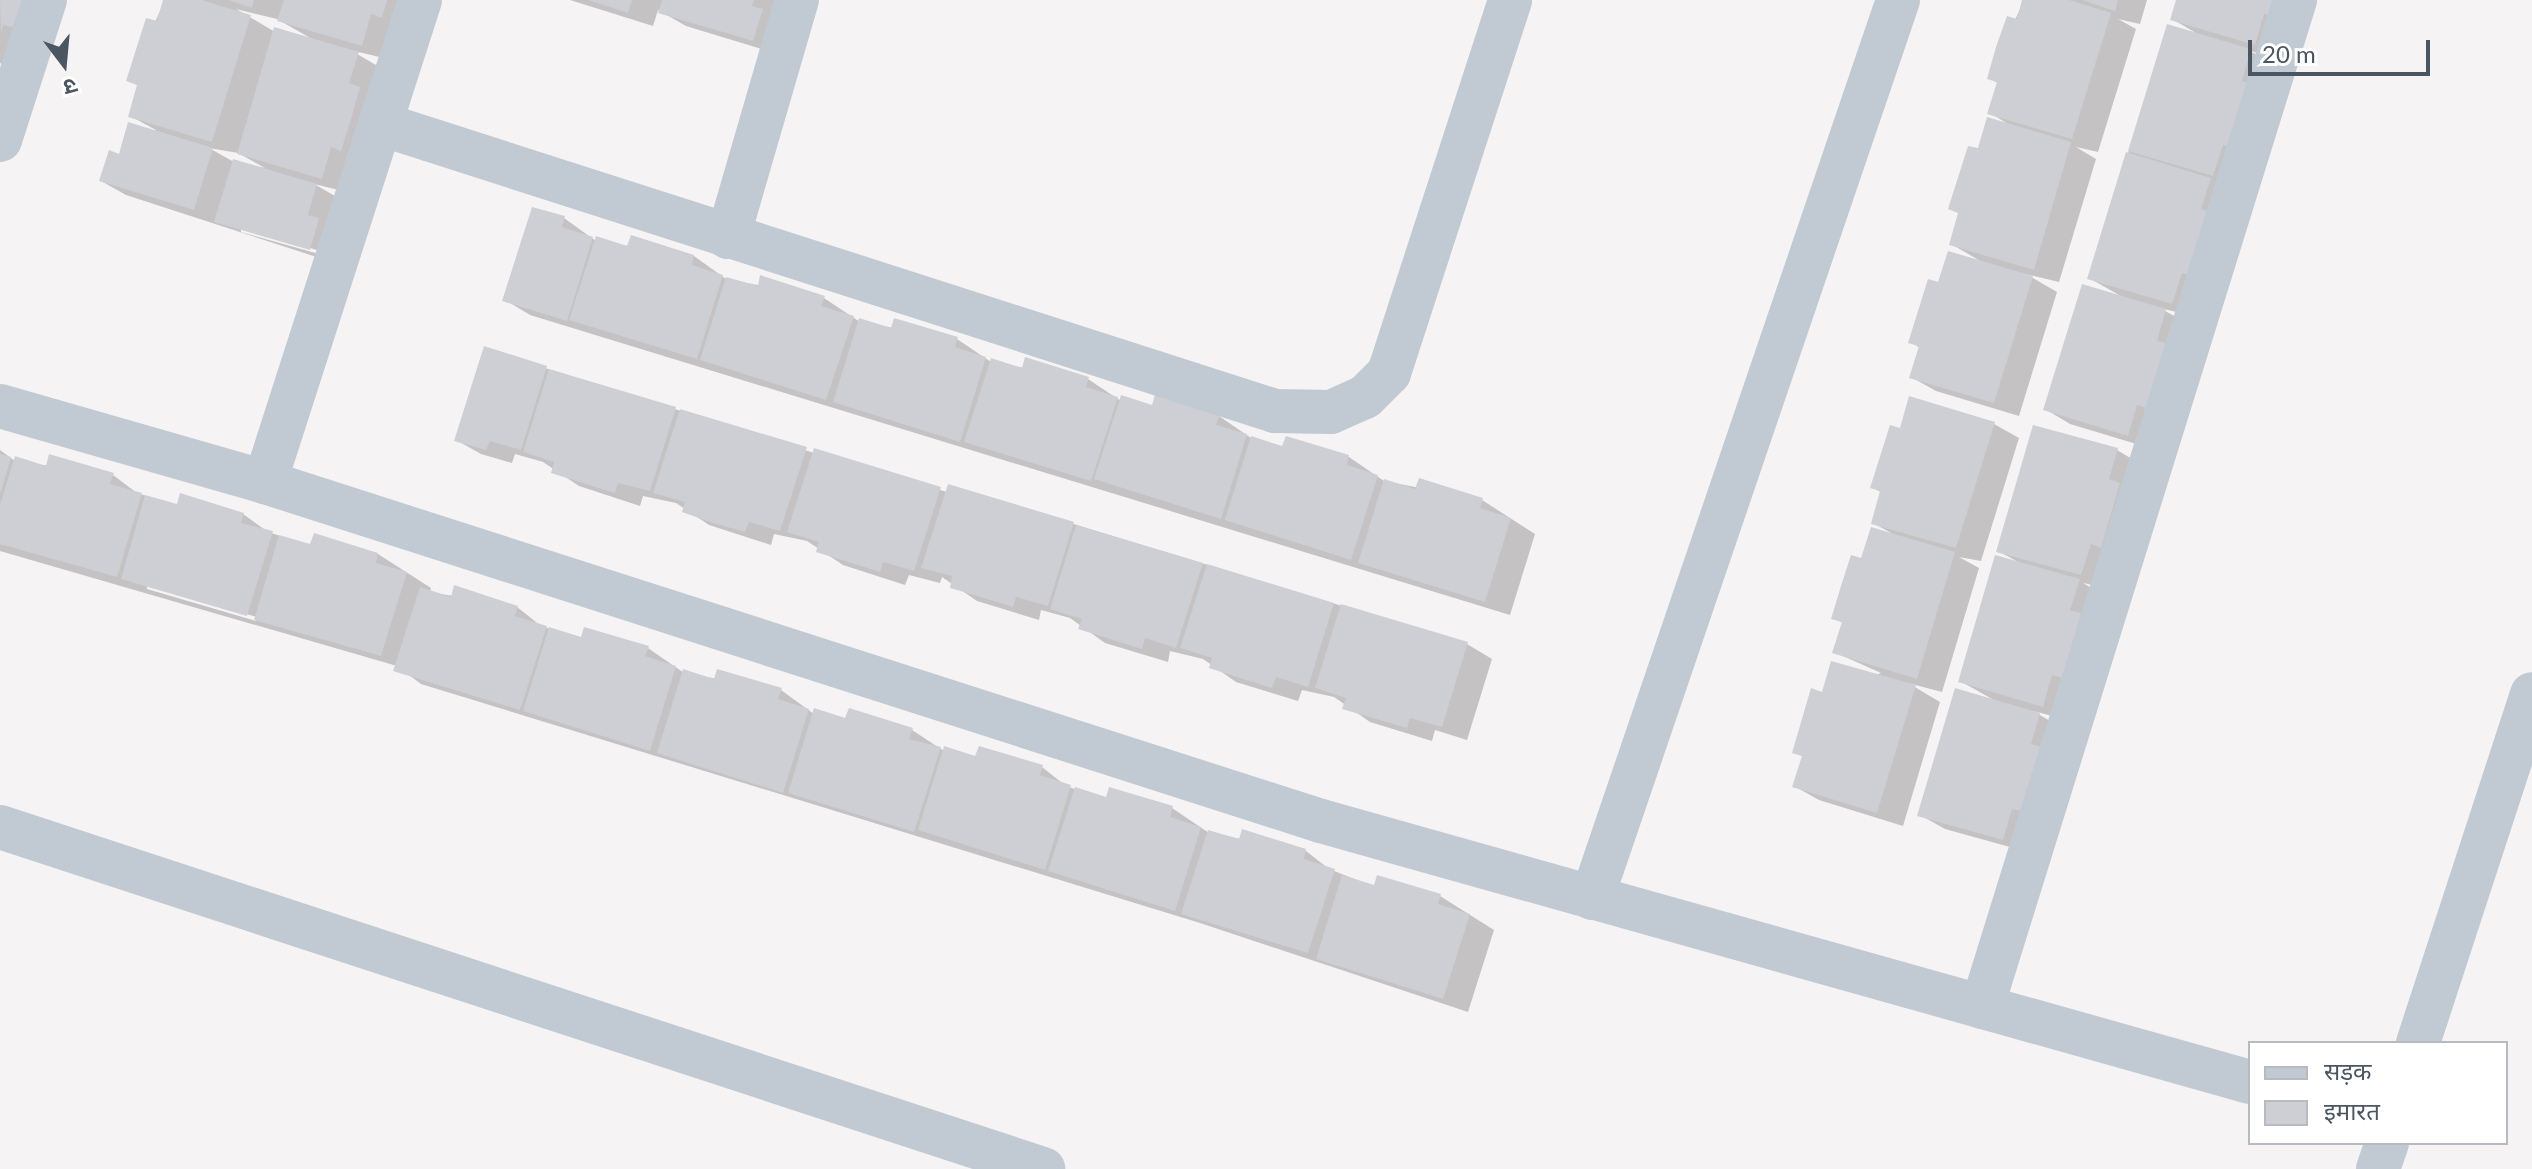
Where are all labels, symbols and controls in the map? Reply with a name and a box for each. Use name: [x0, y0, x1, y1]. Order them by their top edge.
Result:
north arrow: [24, 24, 104, 104]
scale bar: [2252, 24, 2434, 74]
text: 20 m: [2262, 39, 2316, 68]
text: उ: [61, 73, 81, 102]
legend: [2248, 1041, 2508, 1145]
text: सड़क: [2324, 1056, 2372, 1085]
text: इमारत: [2324, 1096, 2380, 1125]

